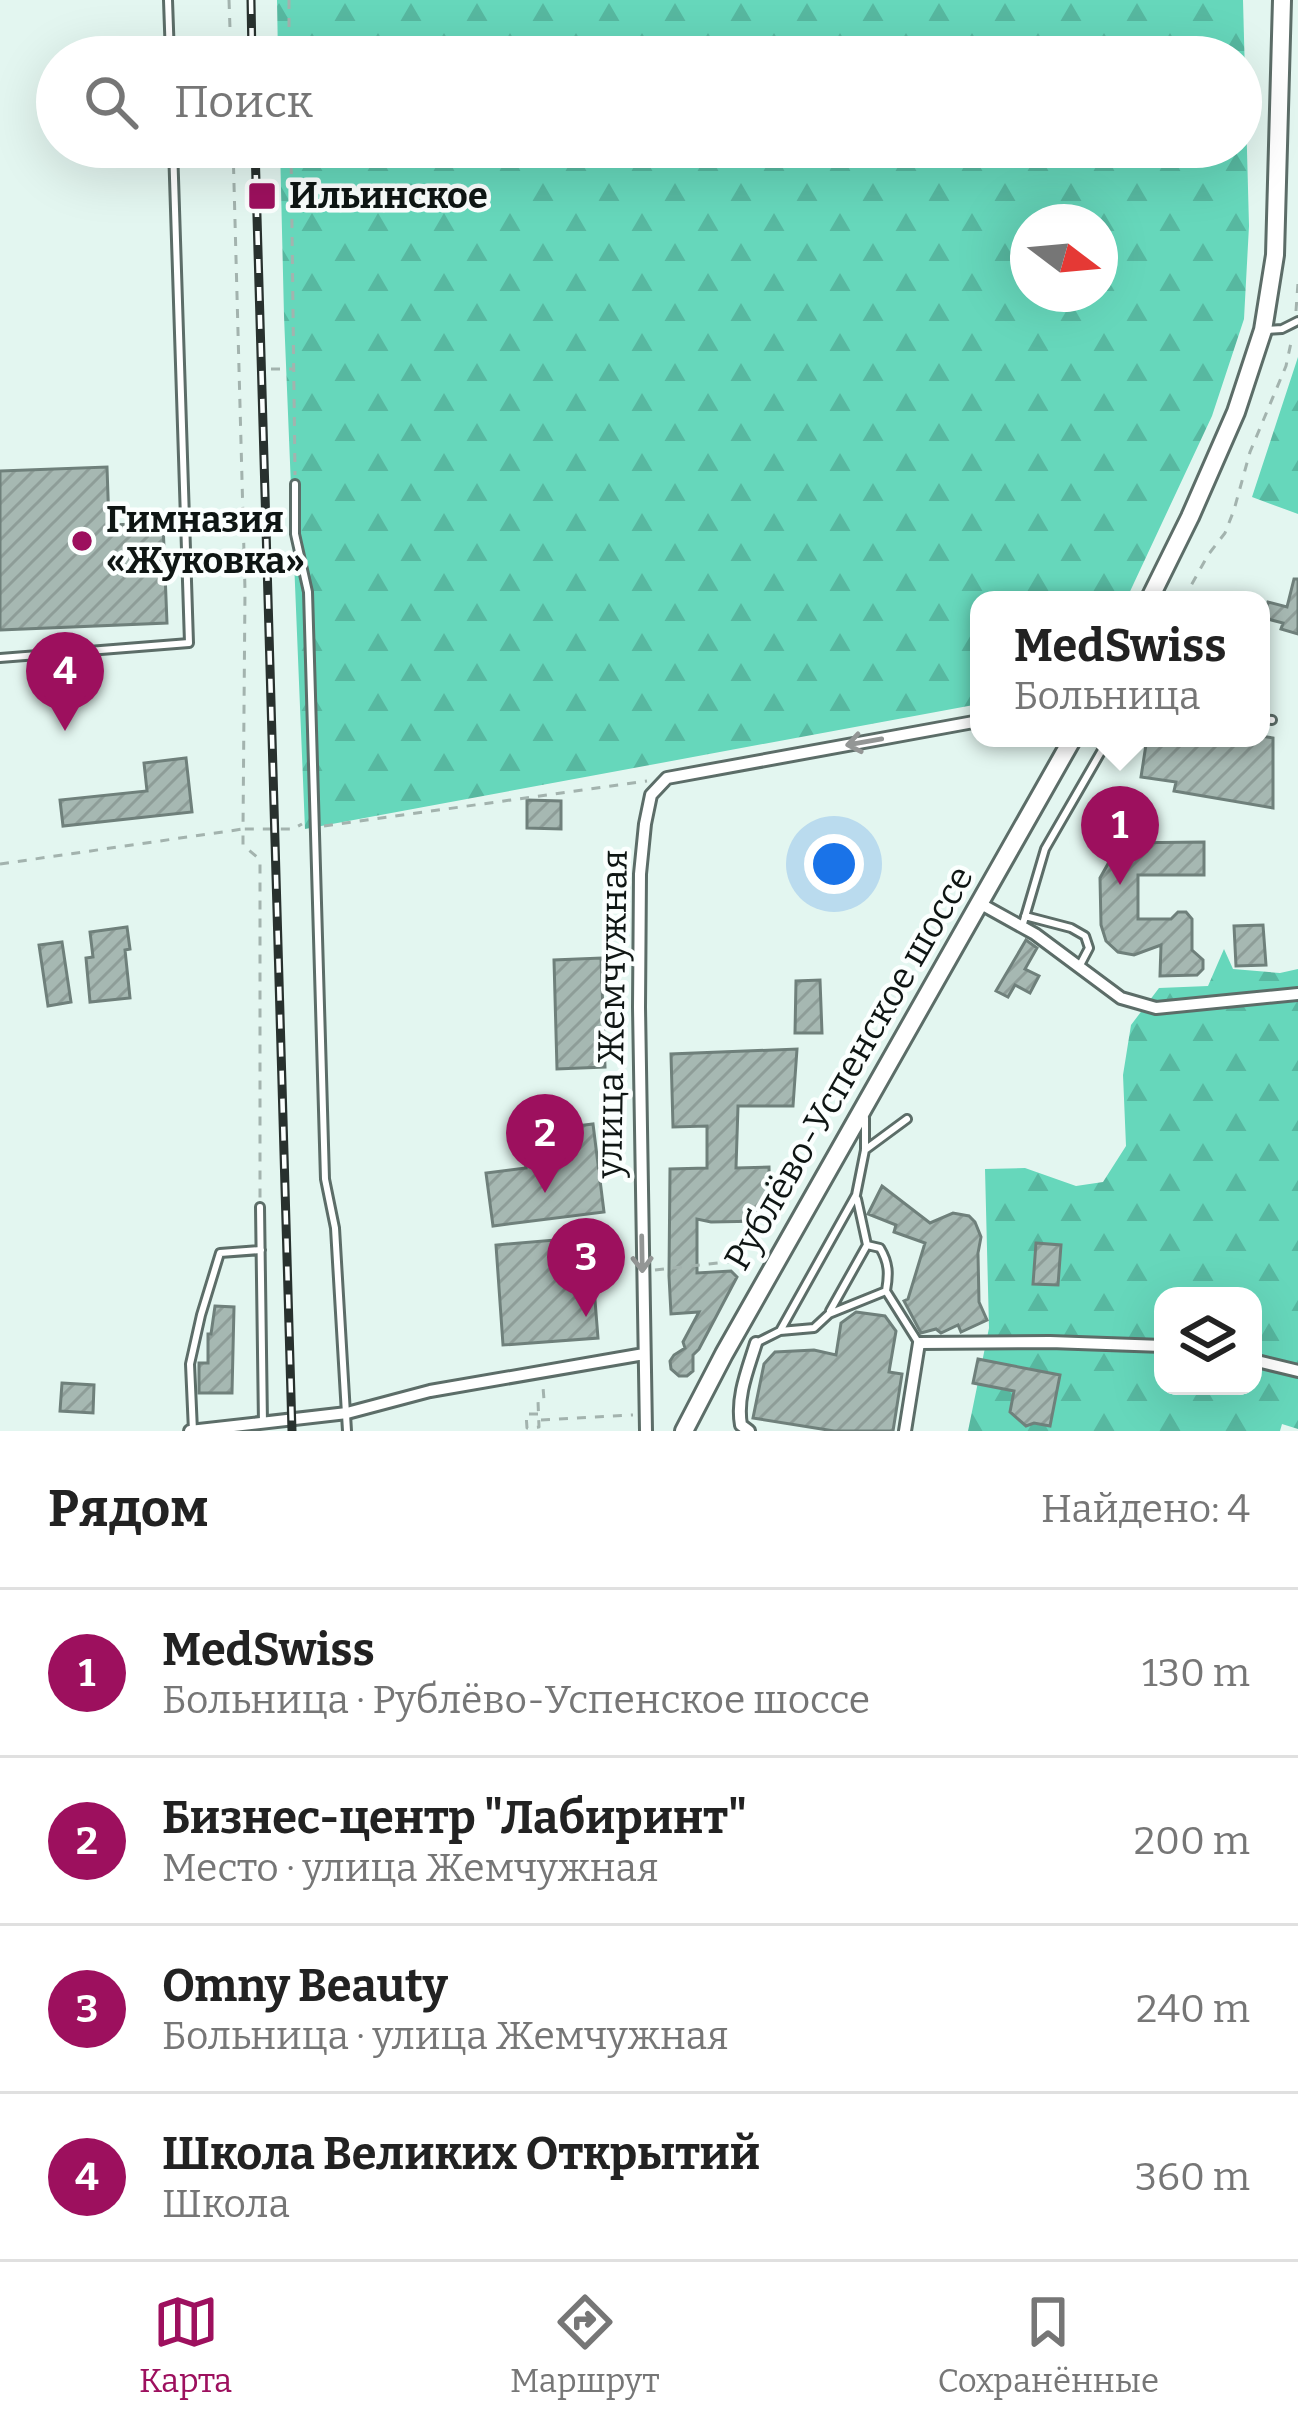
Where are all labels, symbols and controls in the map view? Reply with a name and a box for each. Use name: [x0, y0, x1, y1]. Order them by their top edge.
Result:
search box: [36, 36, 1262, 168]
icon: search: [78, 69, 144, 135]
text: Поиск: [174, 75, 313, 129]
place label: Ильинское: [289, 174, 488, 218]
marker: Ильинское: [246, 180, 278, 212]
north arrow: [1010, 204, 1118, 312]
place label: Гимназия «Жуковка»: [106, 498, 305, 583]
marker: Гимназия «Жуковка»: [69, 528, 95, 554]
popup: [970, 591, 1270, 747]
text: MedSwiss: [1014, 619, 1226, 673]
pin: 4: [26, 632, 104, 731]
text: Больница: [1014, 673, 1200, 719]
one-way arrow: [845, 732, 884, 754]
pin: 1: [1081, 786, 1159, 885]
your location: [804, 834, 864, 894]
street label: улица Жемчужная: [587, 849, 637, 1180]
street label: Рублёво-Успенское шоссе: [715, 858, 983, 1278]
pin: 2: [506, 1094, 584, 1193]
pin: 3: [547, 1218, 625, 1317]
one-way arrow: [630, 1234, 653, 1273]
map controls: [1154, 1287, 1262, 1395]
button: layers: [1154, 1287, 1262, 1395]
text: Рядом: [48, 1478, 208, 1540]
text: Найдено: 4: [1041, 1486, 1250, 1532]
text: MedSwiss: [162, 1623, 375, 1677]
text: 1: [79, 1650, 95, 1696]
text: 130 m: [1142, 1650, 1250, 1696]
text: Больница · Рублёво-Успенское шоссе: [162, 1677, 870, 1723]
text: Бизнес-центр "Лабиринт": [162, 1791, 747, 1845]
text: 2: [76, 1818, 98, 1864]
text: 200 m: [1134, 1818, 1250, 1864]
text: Место · улица Жемчужная: [162, 1845, 659, 1891]
text: Omny Beauty: [162, 1959, 448, 2013]
text: 3: [76, 1986, 98, 2032]
text: 240 m: [1136, 1986, 1250, 2032]
text: Больница · улица Жемчужная: [162, 2013, 729, 2059]
text: Школа Великих Открытий: [162, 2127, 760, 2181]
text: 4: [75, 2154, 99, 2200]
text: 360 m: [1135, 2154, 1250, 2200]
text: Школа: [162, 2181, 290, 2227]
tab: Карта: [139, 2289, 232, 2401]
tab: Маршрут: [510, 2289, 659, 2401]
tab: Сохранённые: [937, 2289, 1159, 2401]

